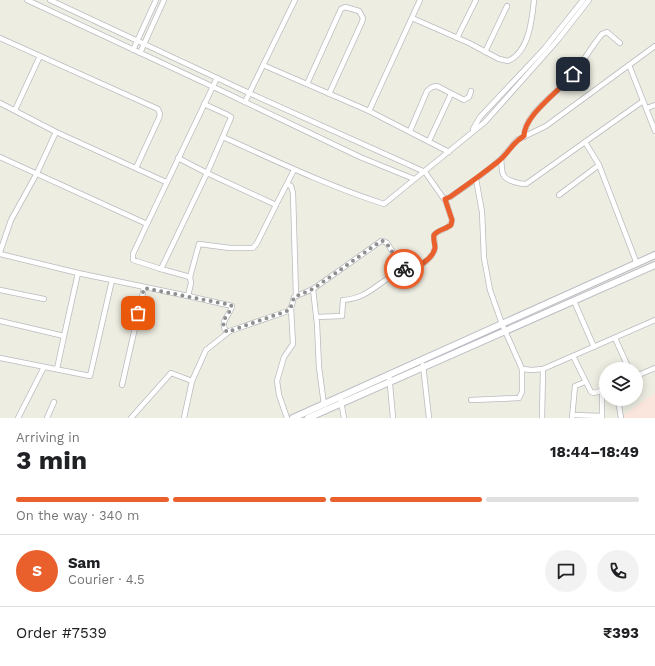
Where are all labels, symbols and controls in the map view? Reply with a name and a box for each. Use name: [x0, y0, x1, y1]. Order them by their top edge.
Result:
pin: [556, 57, 590, 91]
icon: home: [562, 63, 584, 85]
courier: [384, 249, 424, 289]
icon: bike: [393, 258, 415, 280]
pin: [121, 296, 155, 330]
icon: bag: [127, 302, 149, 324]
map controls: [599, 362, 643, 406]
button: layers: [599, 362, 643, 406]
text: Arriving in: [16, 430, 80, 445]
text: 18:44–18:49: [550, 443, 639, 461]
text: 3 min: [16, 445, 87, 475]
text: On the way · 340 m: [16, 508, 139, 523]
button: chat: [545, 550, 587, 592]
button: phone: [597, 550, 639, 592]
text: Sam: [68, 554, 100, 572]
text: S: [32, 562, 42, 580]
text: Courier · 4.5: [68, 572, 145, 587]
text: Order #7539: [16, 624, 107, 642]
text: ₹393: [603, 624, 639, 642]

